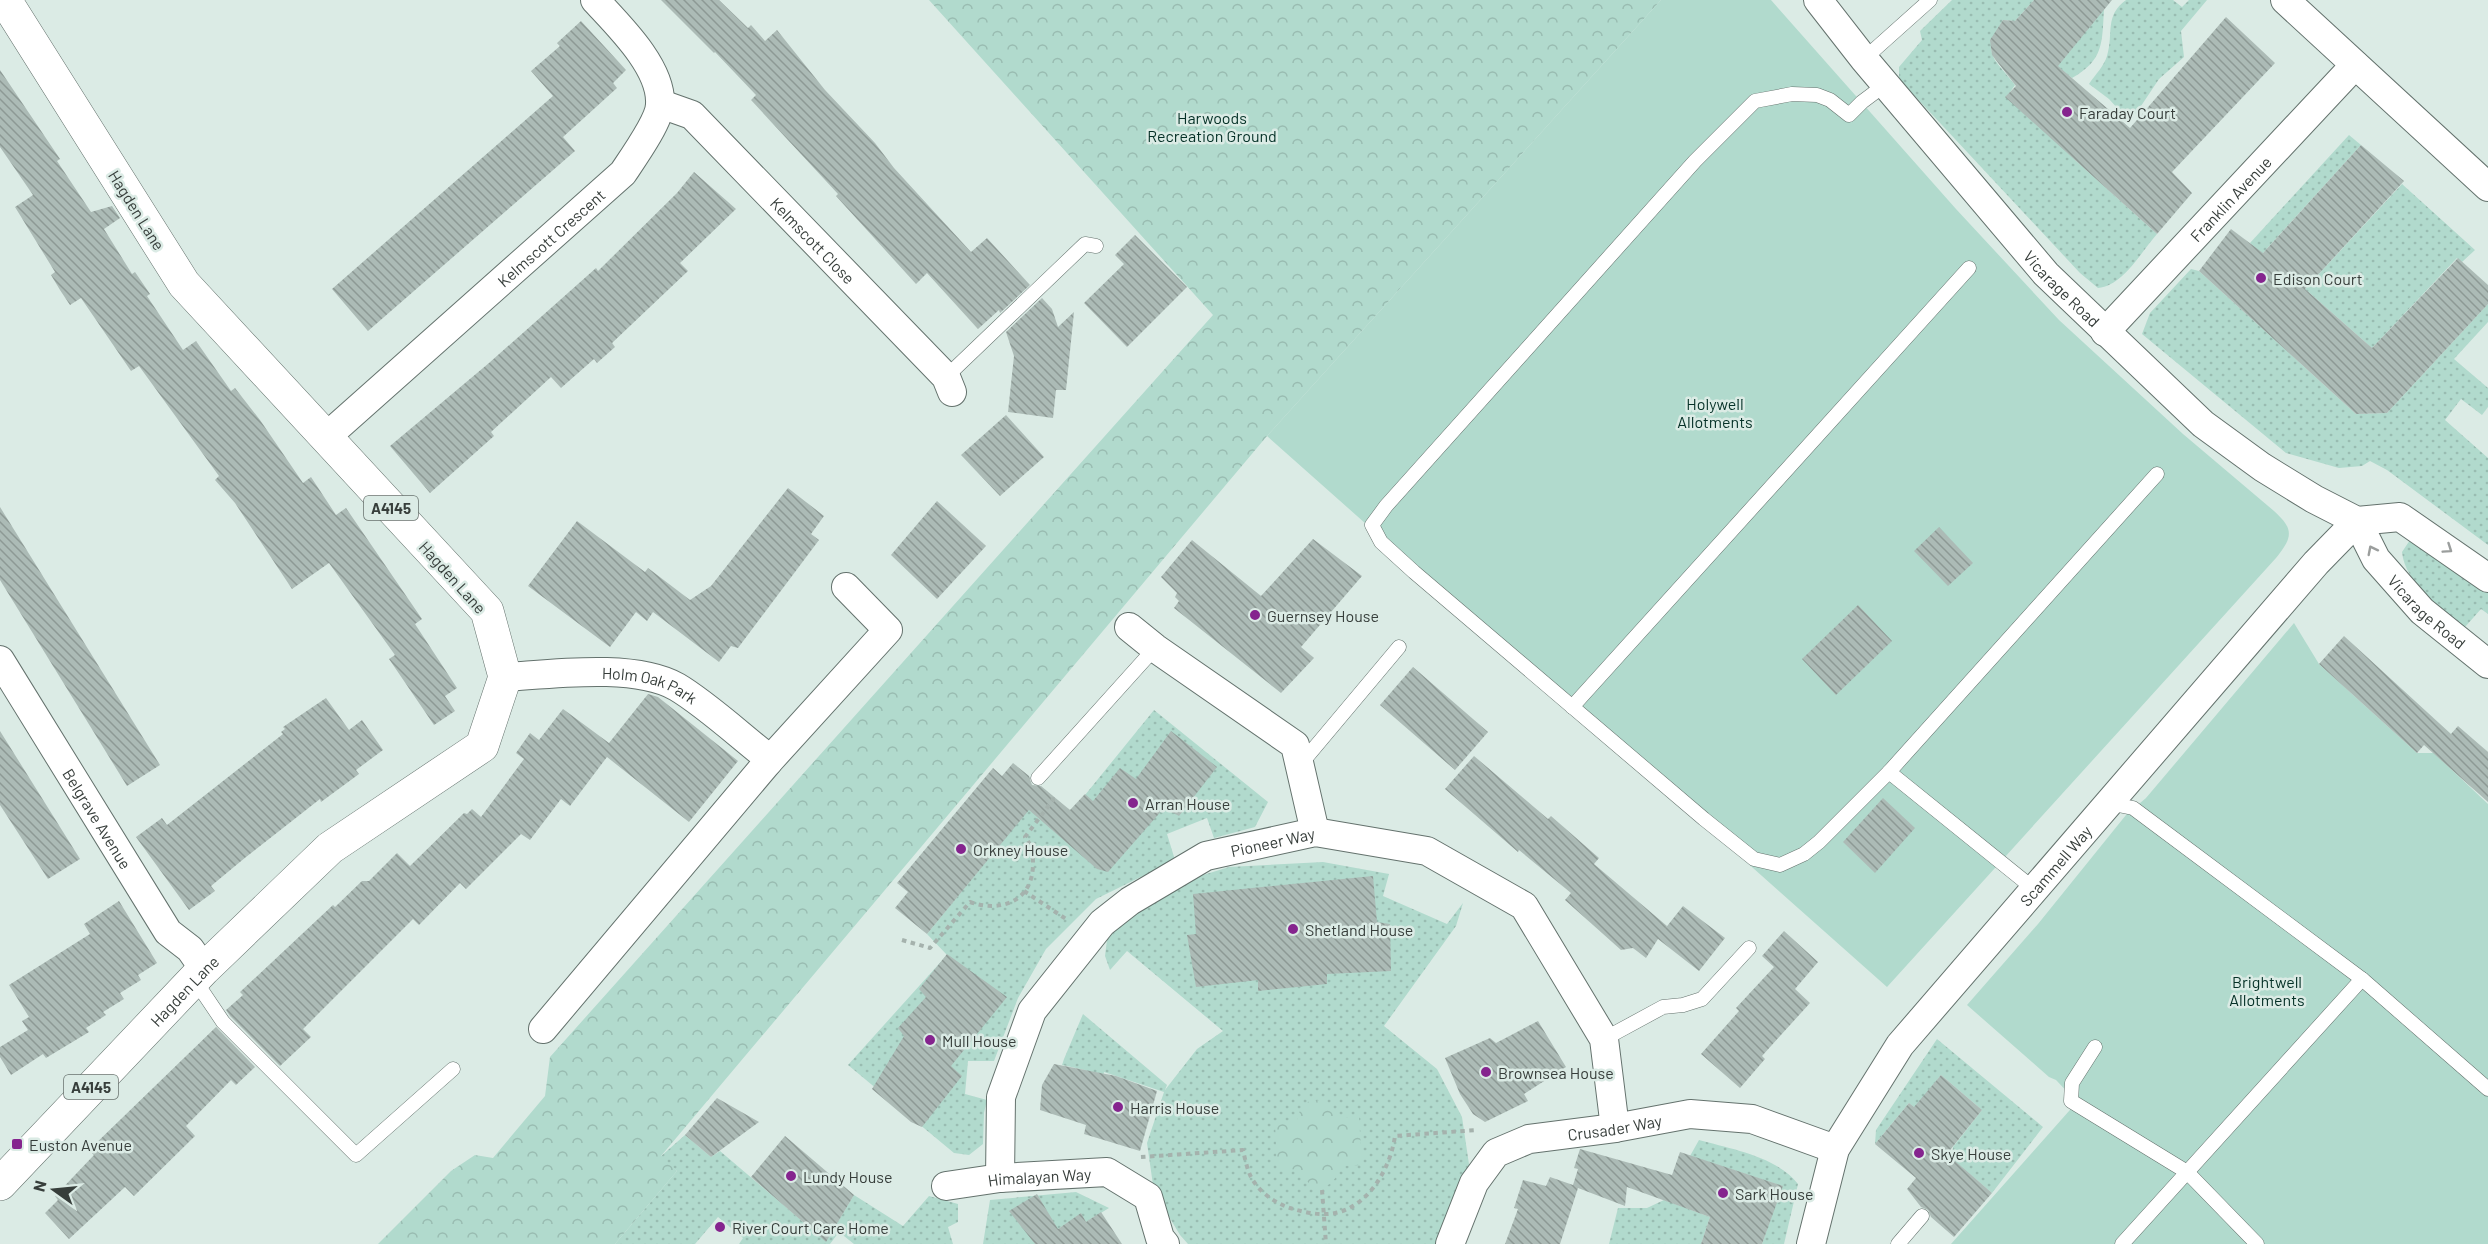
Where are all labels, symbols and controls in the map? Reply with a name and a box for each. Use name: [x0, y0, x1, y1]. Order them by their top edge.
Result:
place label: Faraday Court: [2079, 103, 2176, 122]
marker: Faraday Court: [2060, 105, 2074, 119]
park label: Harwoods Recreation Ground: [1147, 108, 1277, 145]
street label: Franklin Avenue: [2186, 152, 2275, 245]
street label: Hagden Lane: [105, 167, 169, 253]
street label: Kelmscott Crescent: [493, 185, 608, 290]
street label: Kelmscott Close: [767, 193, 859, 287]
street label: Vicarage Road: [2020, 246, 2104, 330]
place label: Edison Court: [2273, 269, 2363, 288]
marker: Edison Court: [2254, 271, 2268, 285]
park label: Holywell Allotments: [1677, 394, 1753, 431]
road number: A4145: [364, 496, 418, 520]
street label: Hagden Lane: [416, 537, 490, 617]
one-way arrow: [2441, 542, 2452, 553]
one-way arrow: [2368, 546, 2379, 556]
street label: Vicarage Road: [2385, 570, 2470, 652]
place label: Guernsey House: [1267, 606, 1379, 625]
marker: Guernsey House: [1248, 608, 1262, 622]
street label: Holm Oak Park: [602, 662, 701, 707]
street label: Belgrave Avenue: [60, 764, 136, 872]
place label: Arran House: [1145, 794, 1230, 813]
marker: Arran House: [1126, 796, 1140, 810]
street label: Scammell Way: [2015, 821, 2095, 909]
street label: Pioneer Way: [1229, 823, 1317, 860]
place label: Orkney House: [973, 840, 1068, 859]
marker: Orkney House: [954, 842, 968, 856]
place label: Shetland House: [1305, 920, 1413, 939]
marker: Shetland House: [1286, 922, 1300, 936]
street label: Hagden Lane: [146, 951, 222, 1030]
park label: Brightwell Allotments: [2229, 972, 2305, 1009]
place label: Mull House: [942, 1031, 1017, 1050]
marker: Mull House: [923, 1033, 937, 1047]
place label: Brownsea House: [1498, 1063, 1614, 1082]
marker: Brownsea House: [1479, 1065, 1493, 1079]
road number: A4145: [64, 1075, 118, 1099]
place label: Harris House: [1130, 1098, 1219, 1117]
marker: Harris House: [1111, 1100, 1125, 1114]
street label: Crusader Way: [1566, 1110, 1664, 1143]
place label: Euston Avenue: [29, 1135, 132, 1154]
marker: Euston Avenue: [10, 1137, 24, 1151]
place label: Skye House: [1931, 1144, 2011, 1163]
marker: Skye House: [1912, 1146, 1926, 1160]
north arrow: [24, 1160, 84, 1220]
street label: Himalayan Way: [986, 1163, 1092, 1189]
place label: Lundy House: [803, 1167, 892, 1186]
marker: Lundy House: [784, 1169, 798, 1183]
text: N: [28, 1178, 50, 1194]
place label: Sark House: [1735, 1184, 1814, 1203]
marker: Sark House: [1716, 1186, 1730, 1200]
place label: River Court Care Home: [732, 1218, 889, 1237]
marker: River Court Care Home: [713, 1220, 727, 1234]

